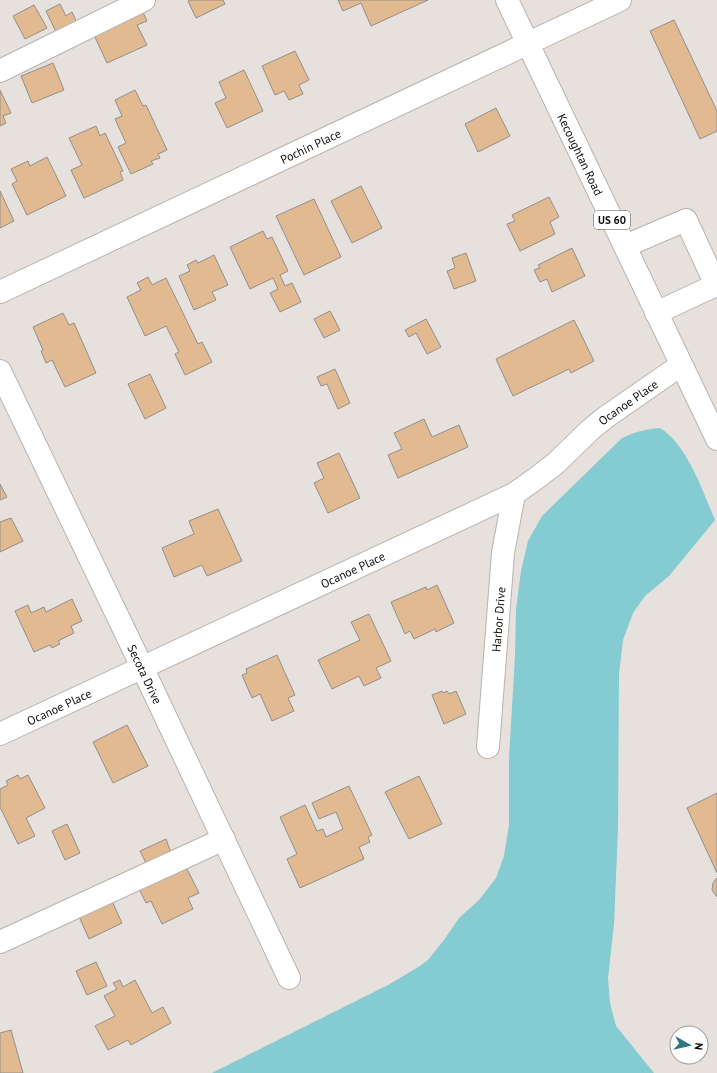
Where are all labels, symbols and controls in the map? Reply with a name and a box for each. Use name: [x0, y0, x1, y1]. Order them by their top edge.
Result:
street label: Kecoughtan Road: [555, 111, 607, 198]
street label: Pochin Place: [278, 125, 343, 167]
road number: US 60: [594, 211, 630, 229]
street label: Ocanoe Place: [595, 376, 661, 428]
street label: Ocanoe Place: [318, 548, 387, 591]
street label: Harbor Drive: [488, 586, 508, 653]
street label: Secota Drive: [125, 642, 166, 706]
street label: Ocanoe Place: [24, 685, 93, 728]
north arrow: [669, 1025, 709, 1065]
text: N: [691, 1042, 706, 1051]

